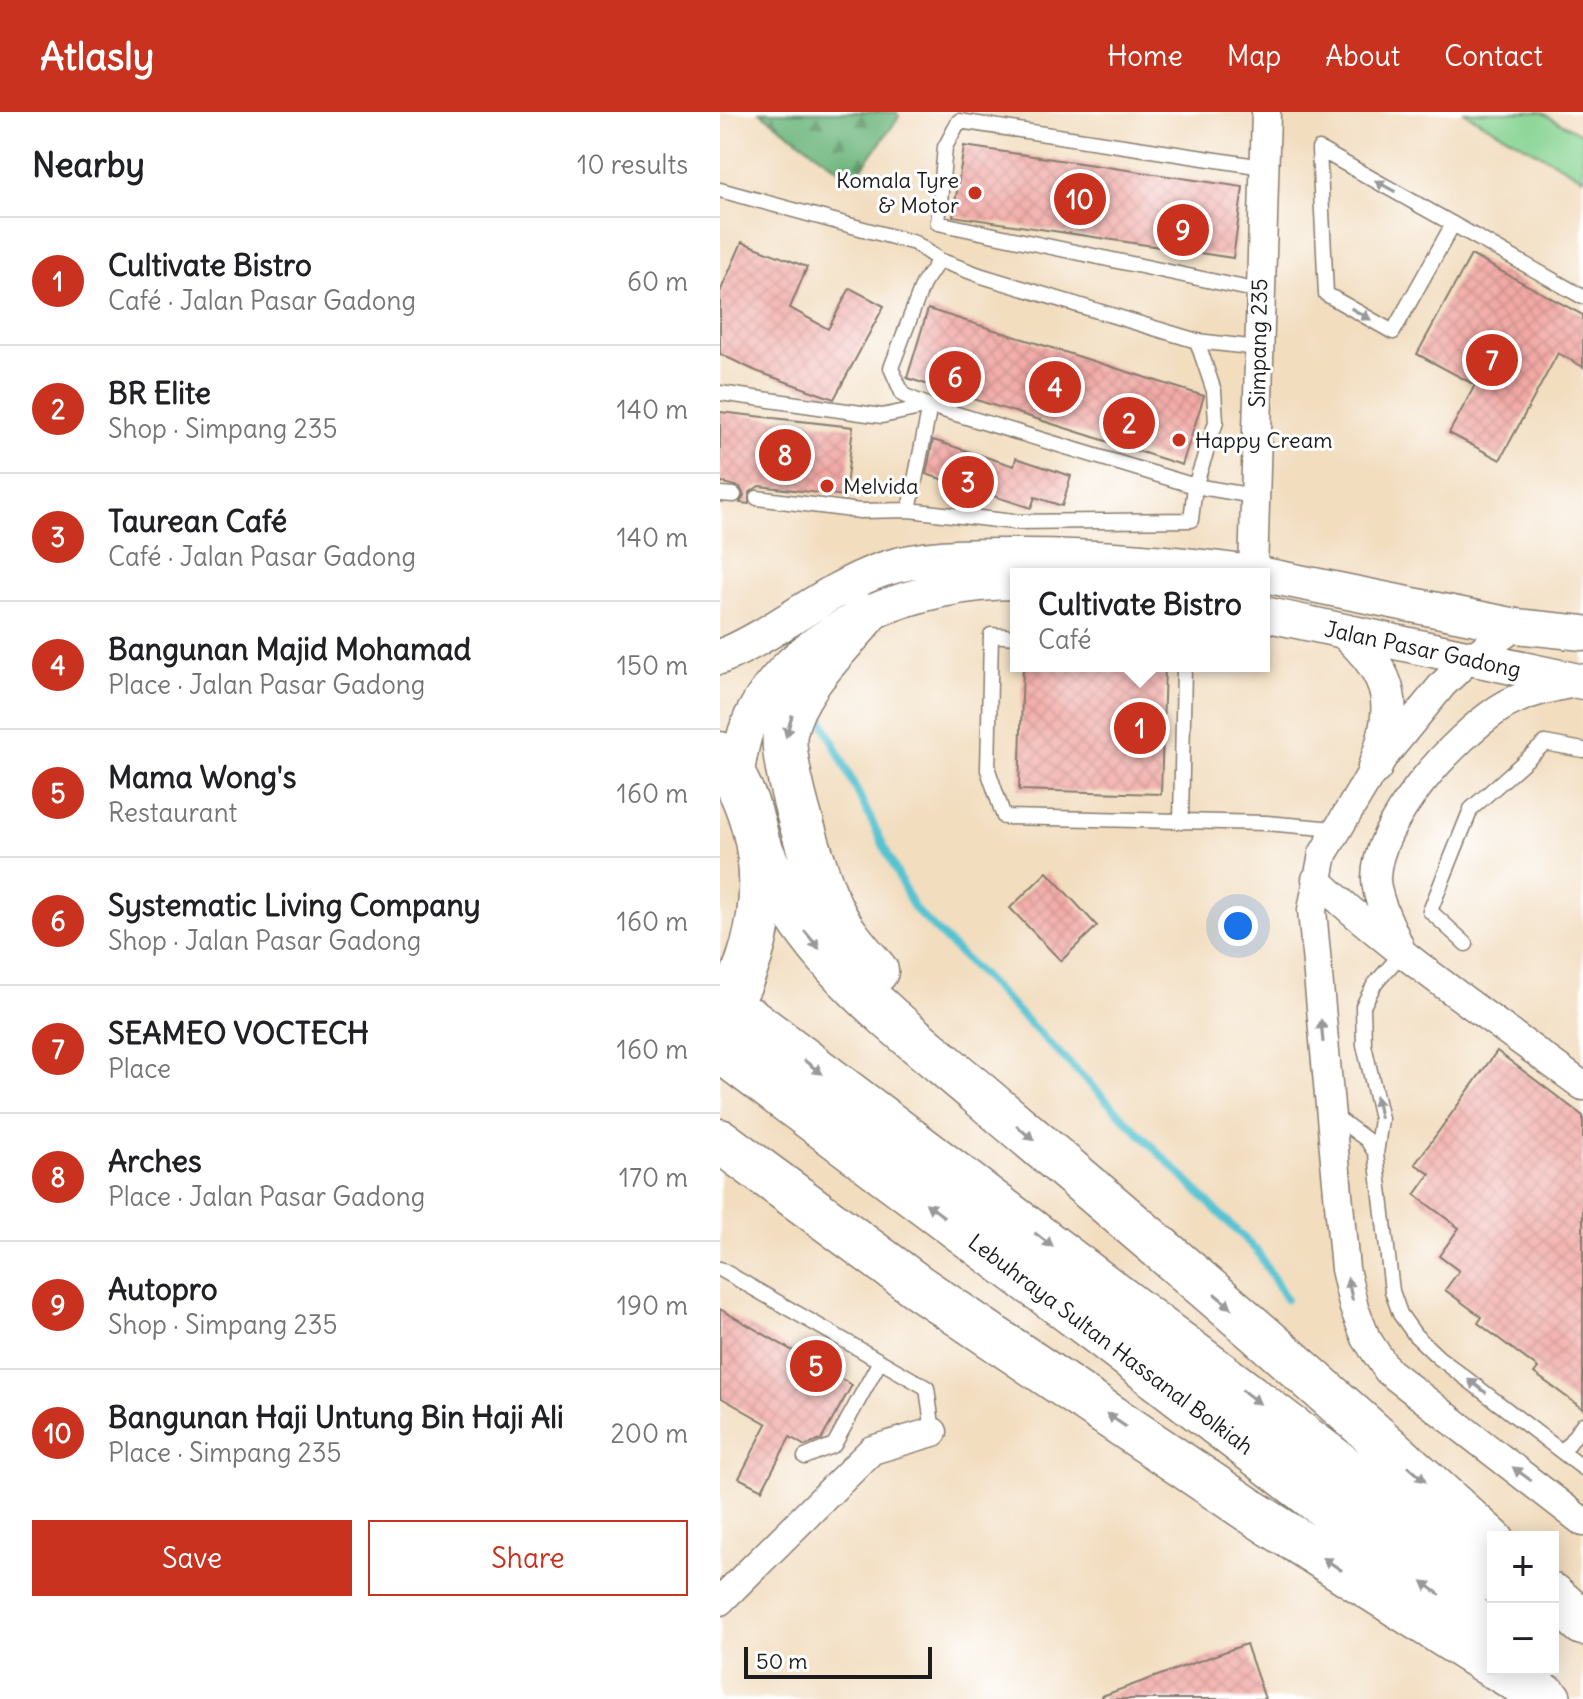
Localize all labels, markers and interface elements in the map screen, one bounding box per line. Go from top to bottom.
text: Atlasly [40,33,154,80]
text: Home [1107,38,1183,74]
text: Map [1227,38,1281,74]
text: About [1325,38,1400,74]
text: Contact [1444,38,1543,74]
text: Nearby [32,143,145,186]
text: 10 results [577,148,688,181]
place label: Komala Tyre & Motor [836,166,959,219]
pin: 10 [1054,169,1106,229]
one-way arrow [1373,179,1396,193]
marker: Komala Tyre & Motor [966,184,984,202]
pin: 9 [1157,200,1209,260]
text: Cultivate Bistro [108,246,312,284]
text: 1 [53,265,63,298]
text: 60 m [627,265,688,298]
street label: Simpang 235 [1243,278,1273,408]
text: Café · Jalan Pasar Gadong [108,284,416,317]
one-way arrow [1350,307,1372,321]
pin: 7 [1466,330,1518,390]
pin: 6 [929,347,981,407]
pin: 4 [1029,357,1081,417]
text: BR Elite [108,374,211,412]
text: 2 [51,393,65,426]
text: 140 m [617,393,688,426]
pin: 2 [1103,393,1155,453]
text: Shop · Simpang 235 [108,412,338,445]
pin: 8 [759,425,811,485]
place label: Happy Cream [1195,426,1333,454]
marker: Happy Cream [1170,431,1188,449]
pin: 3 [942,452,994,512]
place label: Melvida [843,472,919,500]
marker: Melvida [818,477,836,495]
text: Taurean Café [108,502,287,540]
text: 3 [51,521,65,554]
text: 140 m [617,521,688,554]
text: Café · Jalan Pasar Gadong [108,540,416,573]
popup [1010,568,1270,672]
text: Cultivate Bistro [1038,585,1242,623]
street label: Jalan Pasar Gadong [1322,615,1524,683]
text: Café [1038,623,1092,656]
text: Bangunan Majid Mohamad [108,630,471,668]
text: 4 [50,649,66,682]
text: 150 m [617,649,688,682]
text: Place · Jalan Pasar Gadong [108,668,425,701]
pin: 1 [1114,698,1166,758]
one-way arrow [782,714,795,738]
text: Mama Wong's [108,758,296,796]
text: 5 [51,777,65,810]
text: 160 m [617,777,688,810]
text: Restaurant [108,796,237,829]
text: Systematic Living Company [108,886,481,924]
text: 6 [50,905,66,938]
text: 160 m [617,905,688,938]
your location [1218,906,1258,946]
text: Shop · Jalan Pasar Gadong [108,924,421,957]
one-way arrow [803,929,820,949]
text: SEAMEO VOCTECH [108,1014,369,1052]
one-way arrow [1315,1018,1328,1043]
text: 7 [52,1033,64,1066]
text: 160 m [617,1033,688,1066]
text: Place [108,1052,171,1085]
one-way arrow [803,1059,824,1075]
one-way arrow [1371,1094,1384,1119]
one-way arrow [1014,1124,1034,1141]
text: Arches [108,1142,202,1180]
text: 8 [51,1161,65,1194]
text: 170 m [619,1161,688,1194]
text: Place · Jalan Pasar Gadong [108,1180,425,1213]
one-way arrow [924,1202,945,1218]
street label: Lebuhraya Sultan Hassanal Bolkiah [963,1228,1259,1460]
one-way arrow [1034,1231,1054,1247]
text: Autopro [108,1270,218,1308]
one-way arrow [1343,1277,1356,1302]
text: 9 [51,1289,65,1322]
text: 190 m [617,1289,688,1322]
one-way arrow [1213,1292,1233,1309]
text: Shop · Simpang 235 [108,1308,338,1341]
pin: 5 [790,1336,842,1396]
one-way arrow [1466,1379,1487,1394]
one-way arrow [1241,1388,1262,1404]
text: Bangunan Haji Untung Bin Haji Ali [108,1398,564,1436]
one-way arrow [1106,1413,1127,1428]
text: 10 [44,1417,72,1450]
text: 200 m [611,1417,688,1450]
text: Place · Simpang 235 [108,1436,342,1469]
one-way arrow [1408,1464,1427,1482]
one-way arrow [1511,1466,1532,1482]
button: Save [32,1520,352,1596]
button: Share [368,1520,688,1596]
map controls [1487,1531,1559,1675]
button: + [1487,1531,1559,1603]
one-way arrow [1322,1557,1343,1572]
one-way arrow [1421,1580,1441,1596]
button: − [1487,1603,1559,1675]
scale bar [744,1643,932,1679]
text: 50 m [756,1647,808,1675]

